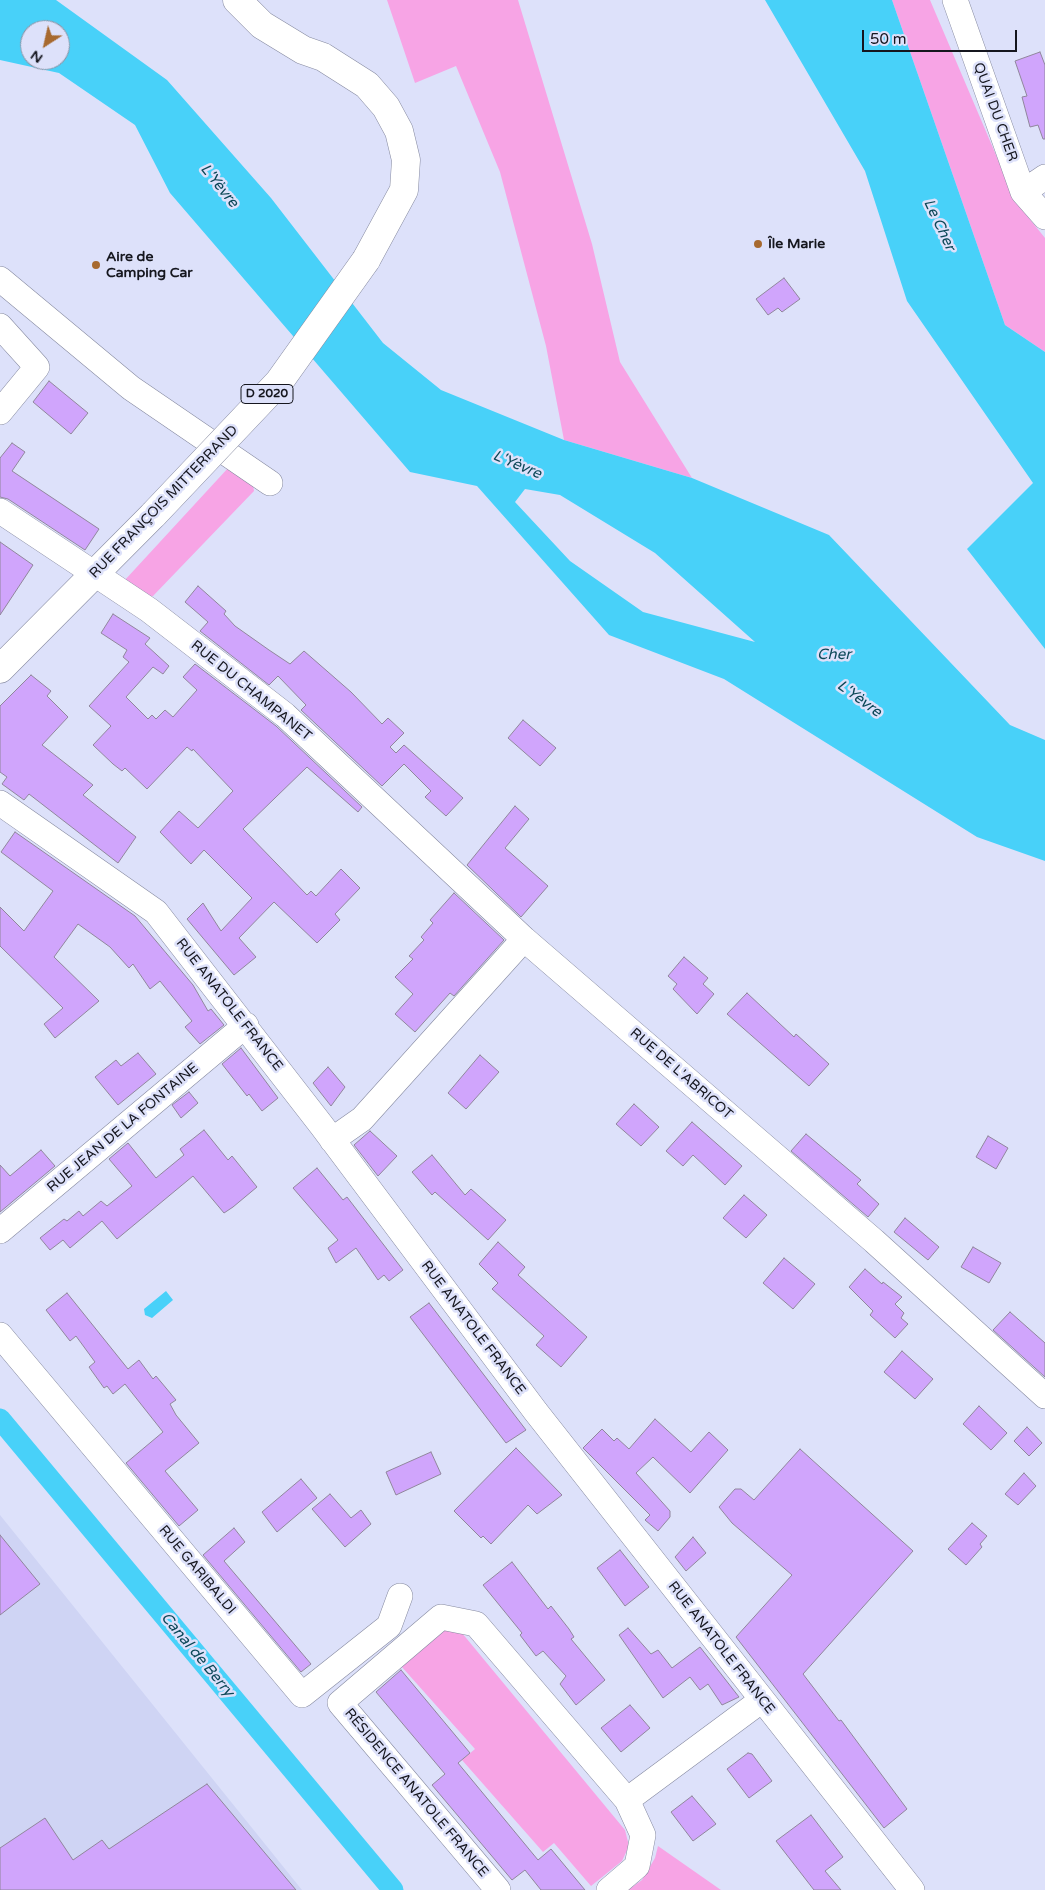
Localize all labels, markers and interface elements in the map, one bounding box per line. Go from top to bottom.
north arrow [20,20,70,70]
scale bar [865,20,1020,52]
text: 50 m [870,30,907,48]
text: N [27,47,46,67]
street label: QUAI DU CHER [969,60,1021,164]
water label: L'Yèvre [196,161,242,211]
water label: Le Cher [919,196,959,254]
place label: Île Marie [768,236,825,252]
marker: Île Marie [752,238,764,250]
place label: Aire de Camping Car [106,249,193,282]
marker: Aire de Camping Car [90,259,102,271]
road number: D 2020 [241,384,293,404]
street label: RUE FRANÇOIS MITTERRAND [86,422,242,582]
water label: L'Yèvre [490,447,544,483]
street label: RUE DU CHAMPANET [187,637,315,745]
water label: Cher [817,646,851,664]
water label: L'Yèvre [833,677,885,721]
street label: RUE ANATOLE FRANCE [172,935,286,1075]
street label: RUE DE L'ABRICOT [626,1025,736,1123]
street label: RUE JEAN DE LA FONTAINE [44,1060,202,1196]
street label: RUE ANATOLE FRANCE [417,1258,529,1398]
street label: RUE GARIBALDI [155,1522,239,1618]
street label: RUE ANATOLE FRANCE [664,1578,778,1718]
water label: Canal de Berry [157,1609,237,1701]
street label: RÉSIDENCE ANATOLE FRANCE [341,1705,491,1881]

